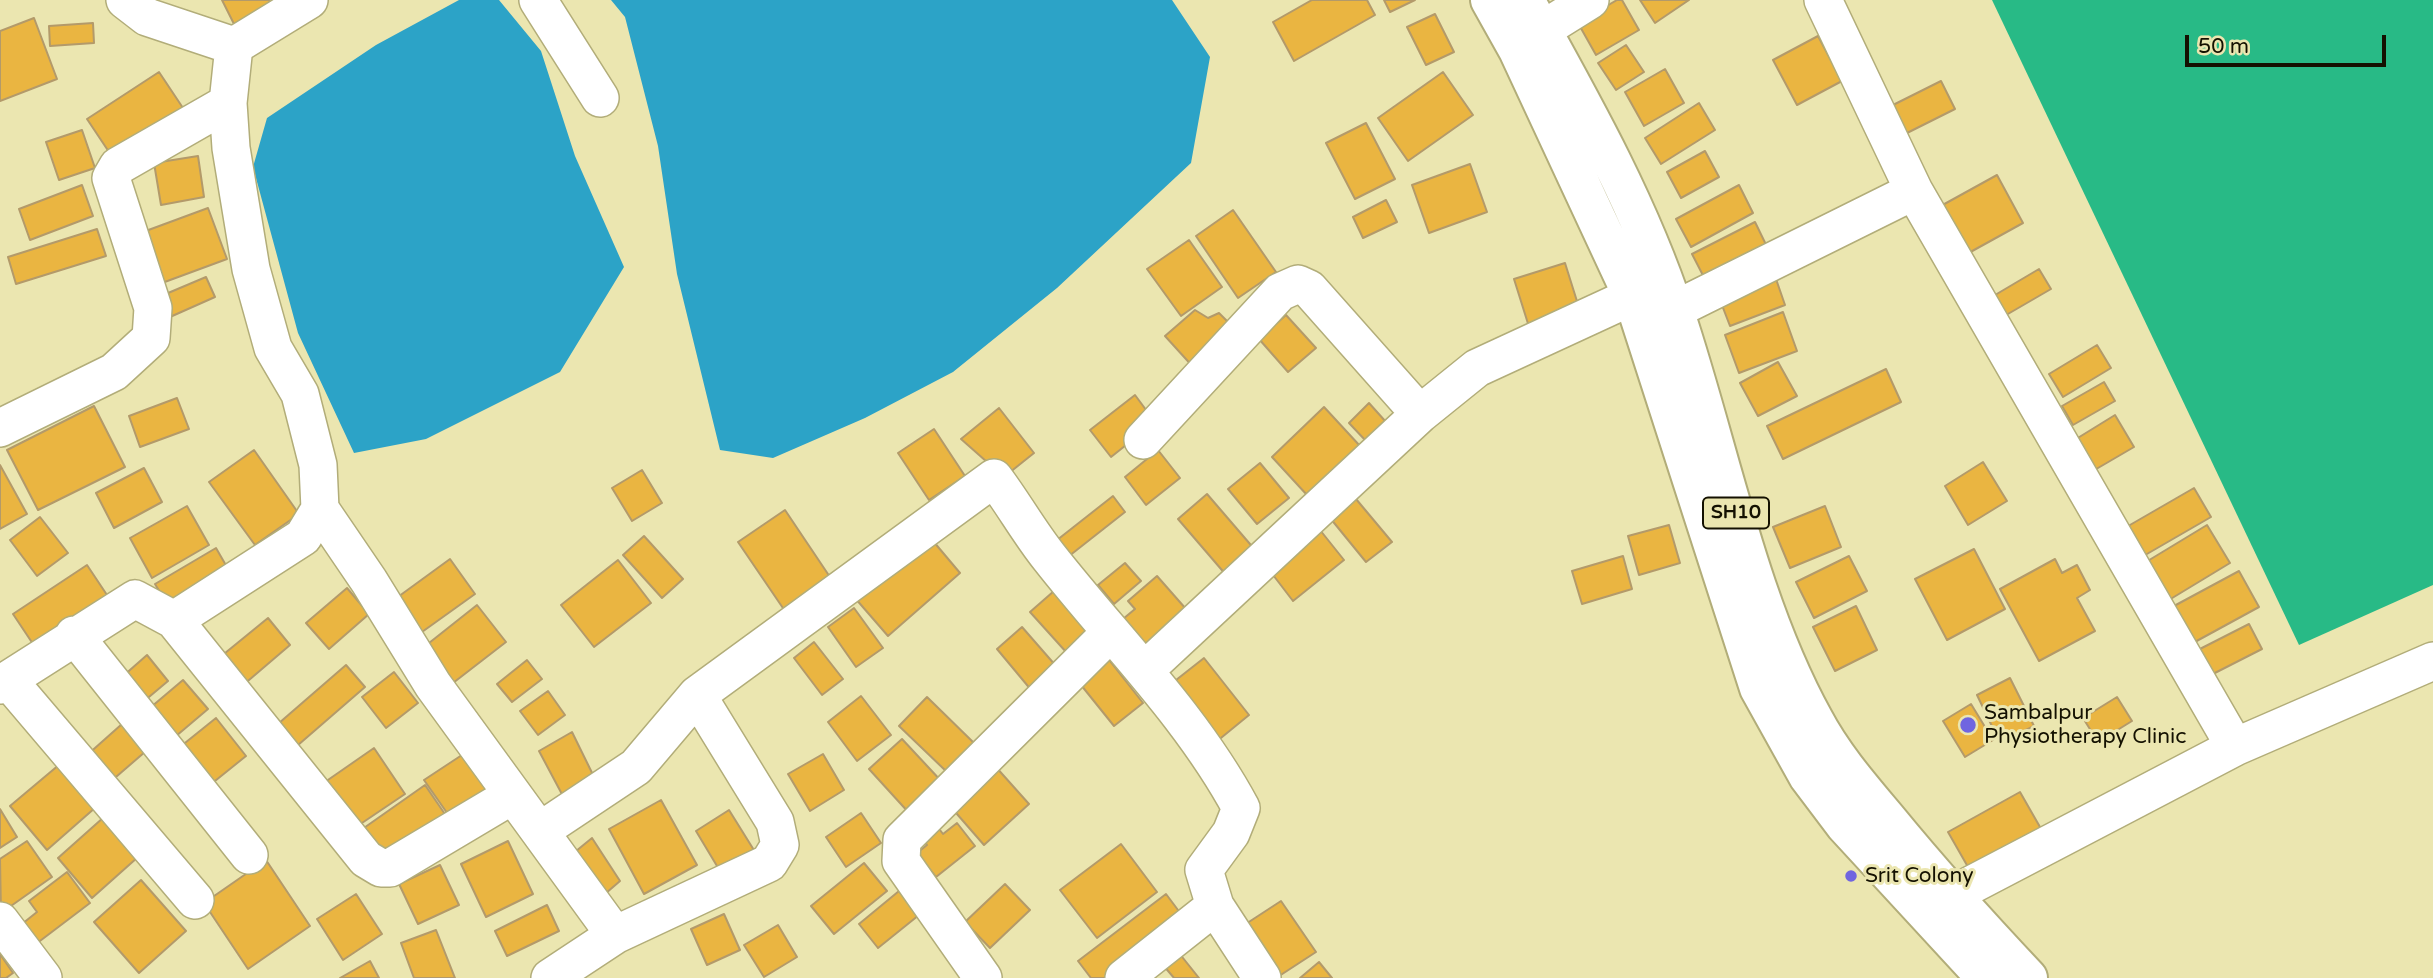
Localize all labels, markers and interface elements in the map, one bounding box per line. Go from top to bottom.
scale bar [2188,21,2389,65]
text: 50 m [2198,34,2249,59]
road number: SH10 [1703,498,1769,528]
place label: Sambalpur Physiotherapy Clinic [1984,700,2187,750]
marker: Sambalpur Physiotherapy Clinic [1958,715,1978,735]
place label: Srit Colony [1865,863,1973,889]
marker: Srit Colony [1843,868,1859,884]

